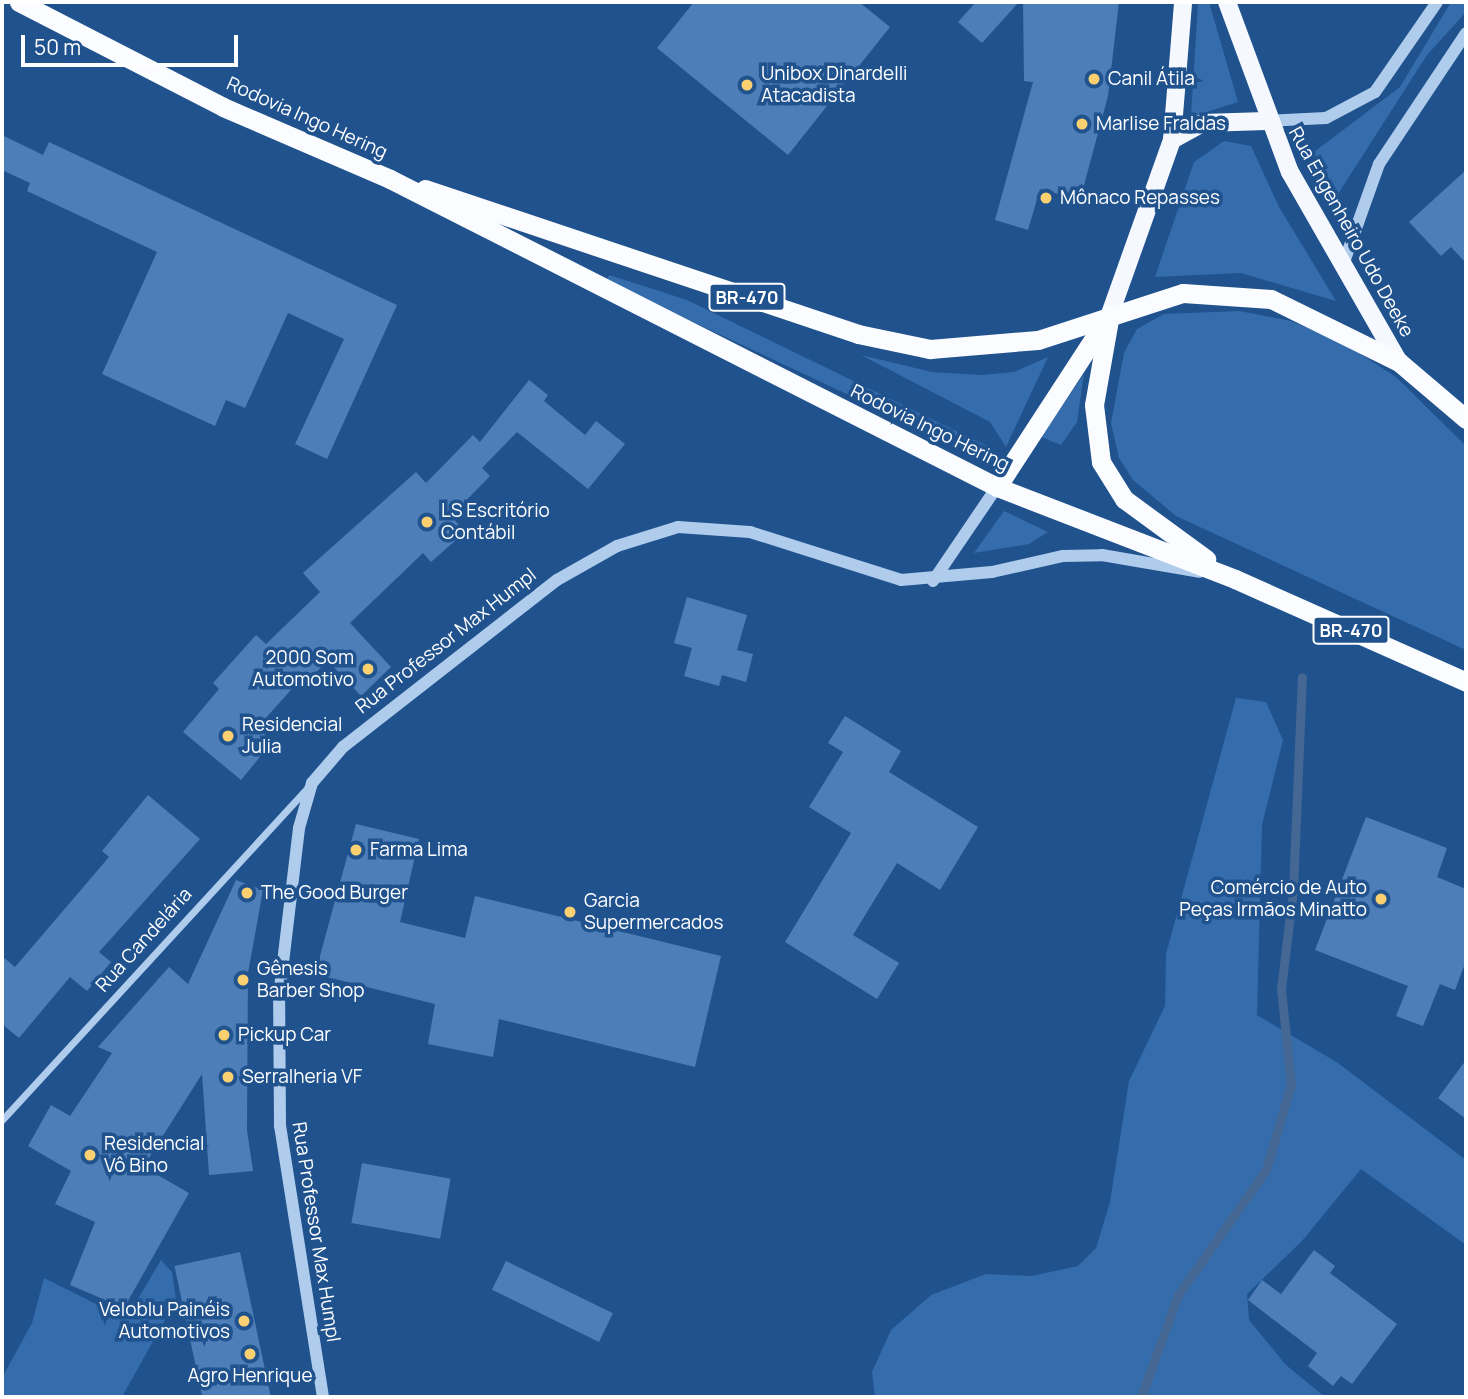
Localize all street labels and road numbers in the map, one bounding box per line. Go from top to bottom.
street label: Rodovia Ingo Hering [223,72,391,164]
street label: Rua Engenheiro Udo Deeke [1284,123,1418,341]
road number: BR-470 [708,282,786,312]
street label: Rodovia Ingo Hering [847,380,1013,476]
street label: Rua Professor Max Humpl [351,563,541,719]
road number: BR-470 [1312,616,1390,644]
street label: Rua Candelária [91,883,197,997]
street label: Rua Professor Max Humpl [287,1120,345,1344]

